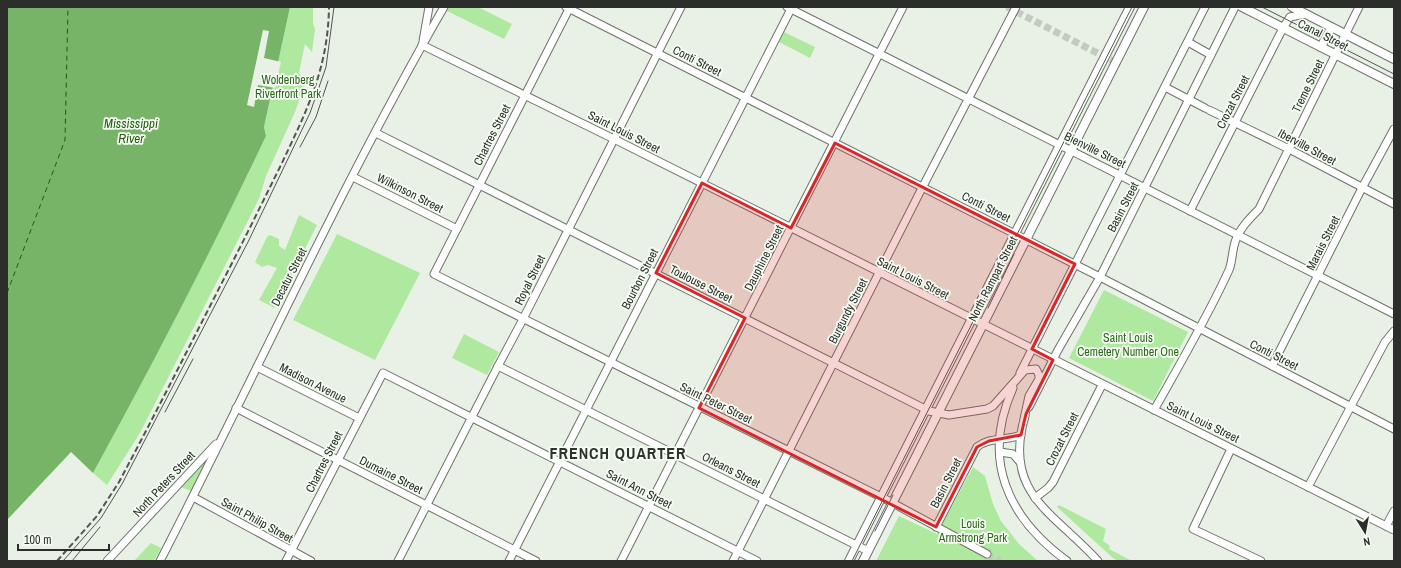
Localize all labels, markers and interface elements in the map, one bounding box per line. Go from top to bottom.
street label: Canal Street [1295,15,1351,55]
street label: Conti Street [670,42,724,80]
street label: Treme Street [1288,57,1328,115]
park label: Woldenberg Riverfront Park [255,72,321,102]
street label: Crozat Street [1213,72,1253,131]
street label: Chartres Street [470,101,514,168]
street label: Saint Louis Street [585,107,663,157]
water label: Mississippi River [104,115,158,147]
street label: Iberville Street [1275,125,1339,169]
street label: Bienville Street [1062,128,1129,172]
street label: Wilkinson Street [374,169,446,217]
street label: Basin Street [1104,179,1143,235]
street label: Conti Street [959,188,1013,226]
street label: Marais Street [1302,213,1344,273]
street label: Dauphine Street [741,222,788,294]
street label: North Rampart Street [965,233,1021,324]
street label: Decatur Street [267,245,311,309]
street label: Bourbon Street [618,246,662,312]
street label: Royal Street [511,252,549,308]
street label: Saint Louis Street [874,253,952,303]
street label: Toulouse Street [667,261,735,307]
street label: Burgundy Street [825,275,871,346]
park label: Saint Louis Cemetery Number One [1077,330,1179,360]
street label: Conti Street [1247,336,1301,374]
street label: Madison Avenue [277,359,349,407]
street label: Saint Peter Street [677,379,755,427]
street label: Saint Louis Street [1164,398,1242,447]
street label: Crozat Street [1042,409,1082,468]
street label: Chartres Street [302,428,346,495]
district label: FRENCH QUARTER [549,442,687,464]
street label: North Peters Street [129,448,199,520]
street label: Orleans Street [699,448,763,492]
street label: Dumaine Street [357,452,426,498]
street label: Basin Street [927,455,966,511]
street label: Saint Ann Street [603,466,675,513]
street label: Saint Philip Street [218,494,296,546]
north arrow [1345,512,1385,552]
park label: Louis Armstrong Park [938,516,1007,546]
scale bar [18,526,109,552]
text: 100 m [24,532,51,548]
text: N [1362,534,1371,549]

